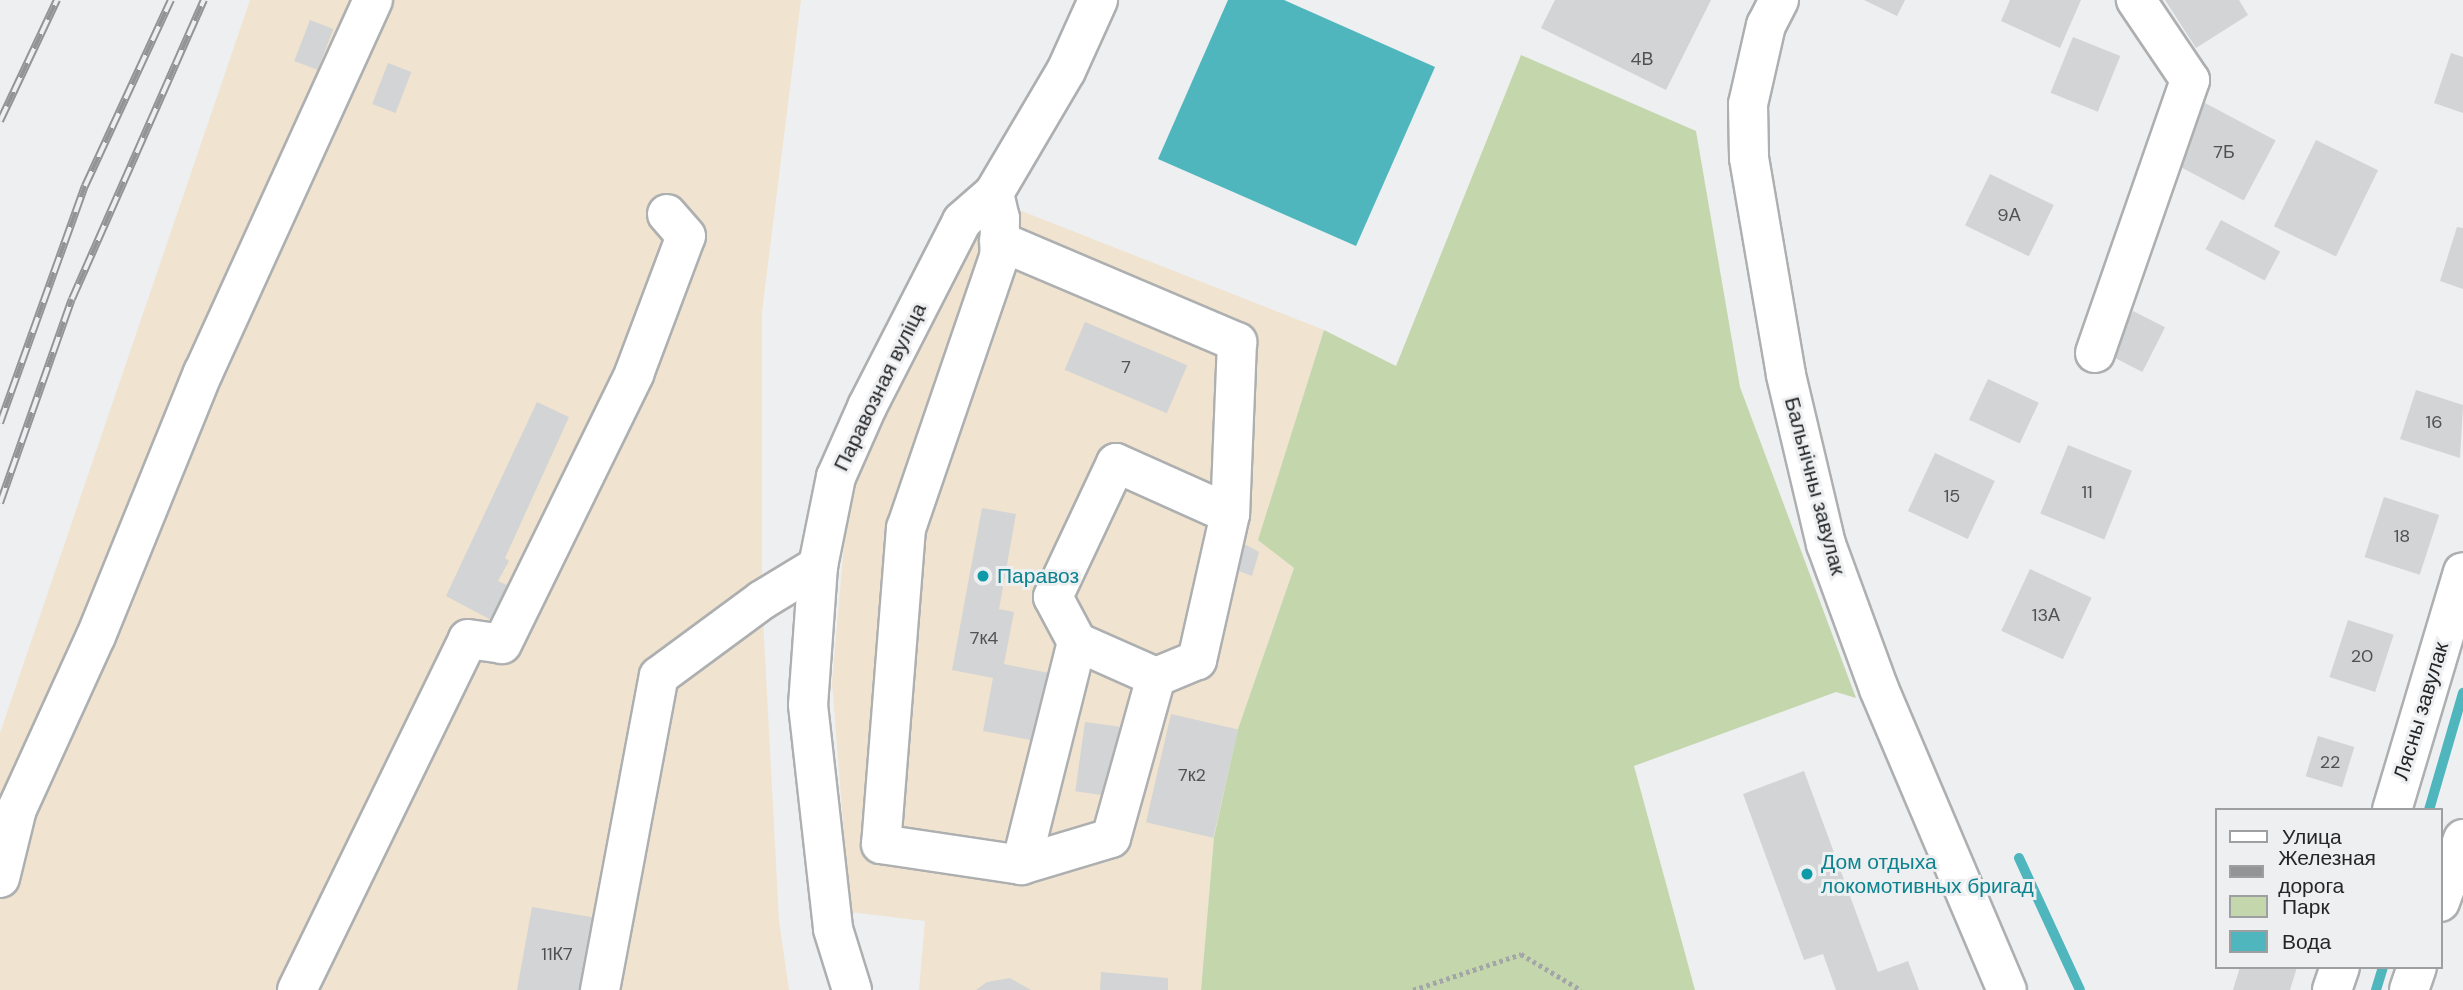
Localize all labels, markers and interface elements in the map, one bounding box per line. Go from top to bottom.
house number: 4В [1631,48,1653,70]
house number: 7Б [2213,141,2235,163]
house number: 9А [1997,204,2021,226]
street label: Паравозная вуліца [828,299,932,475]
house number: 7 [1121,356,1131,378]
street label: Бальнічны завулак [1779,394,1851,578]
house number: 16 [2426,411,2442,433]
house number: 11 [2081,481,2093,503]
house number: 15 [1944,485,1960,507]
house number: 18 [2394,525,2410,547]
place label: Паравоз [997,563,1079,589]
marker: Паравоз [975,568,991,584]
house number: 13А [2032,604,2060,626]
house number: 7к4 [970,627,998,649]
street label: Лясны завулак [2388,639,2454,783]
house number: 20 [2351,645,2373,667]
house number: 22 [2320,751,2340,773]
house number: 7к2 [1178,764,1206,786]
legend [2214,808,2442,969]
text: Улица [2282,823,2342,851]
text: Железная дорога [2278,844,2376,900]
place label: Дом отдыха локомотивных бригад [1821,849,2034,899]
marker: Дом отдыха локомотивных бригад [1799,866,1815,882]
text: Парк [2282,893,2330,921]
text: Вода [2282,928,2331,956]
house number: 11К7 [541,943,573,965]

